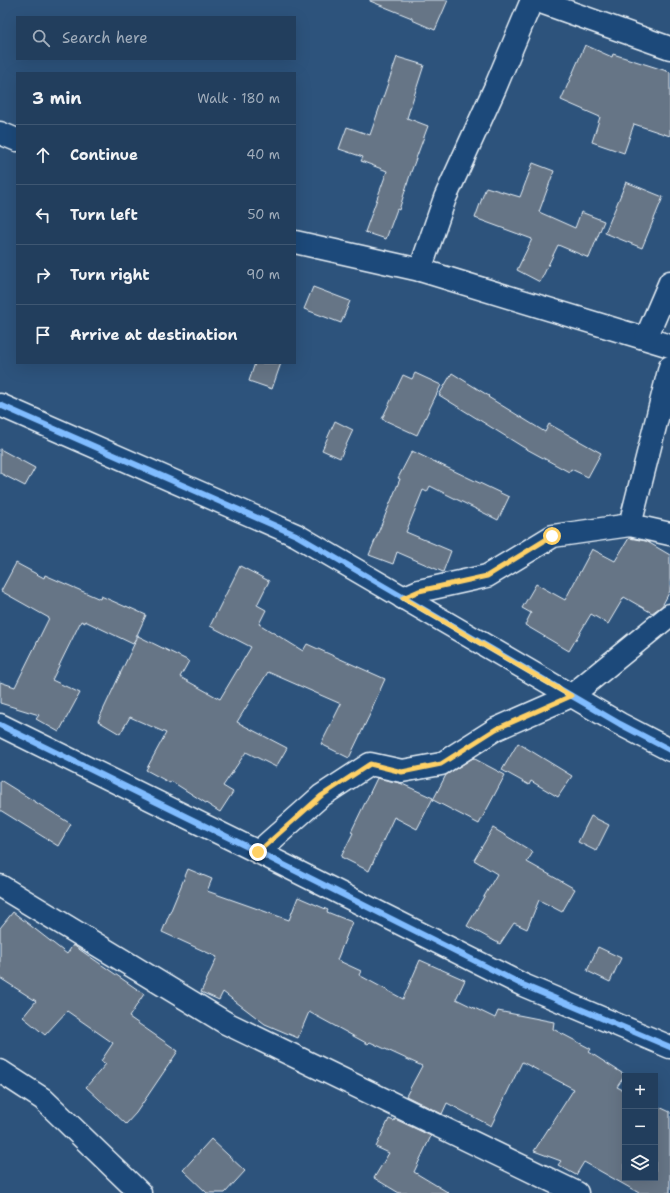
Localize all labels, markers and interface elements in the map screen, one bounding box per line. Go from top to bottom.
search box [16,16,296,60]
icon: search [30,27,52,49]
text: Search here [62,28,148,48]
text: 3 min [32,87,82,109]
text: Walk · 180 m [197,90,280,107]
icon: ahead [32,144,54,166]
text: Continue [70,145,138,165]
text: 40 m [246,146,280,163]
icon: left [32,204,54,226]
text: Turn left [70,205,138,225]
text: 50 m [247,206,280,223]
icon: right [32,264,54,286]
text: Turn right [70,265,150,285]
text: 90 m [246,266,280,283]
icon: arrive [32,324,54,346]
text: Arrive at destination [70,325,238,345]
route start [543,527,561,545]
route end [249,843,267,861]
map controls [622,1073,658,1181]
button: + [622,1073,658,1109]
button: − [622,1109,658,1145]
button: layers [622,1145,658,1181]

